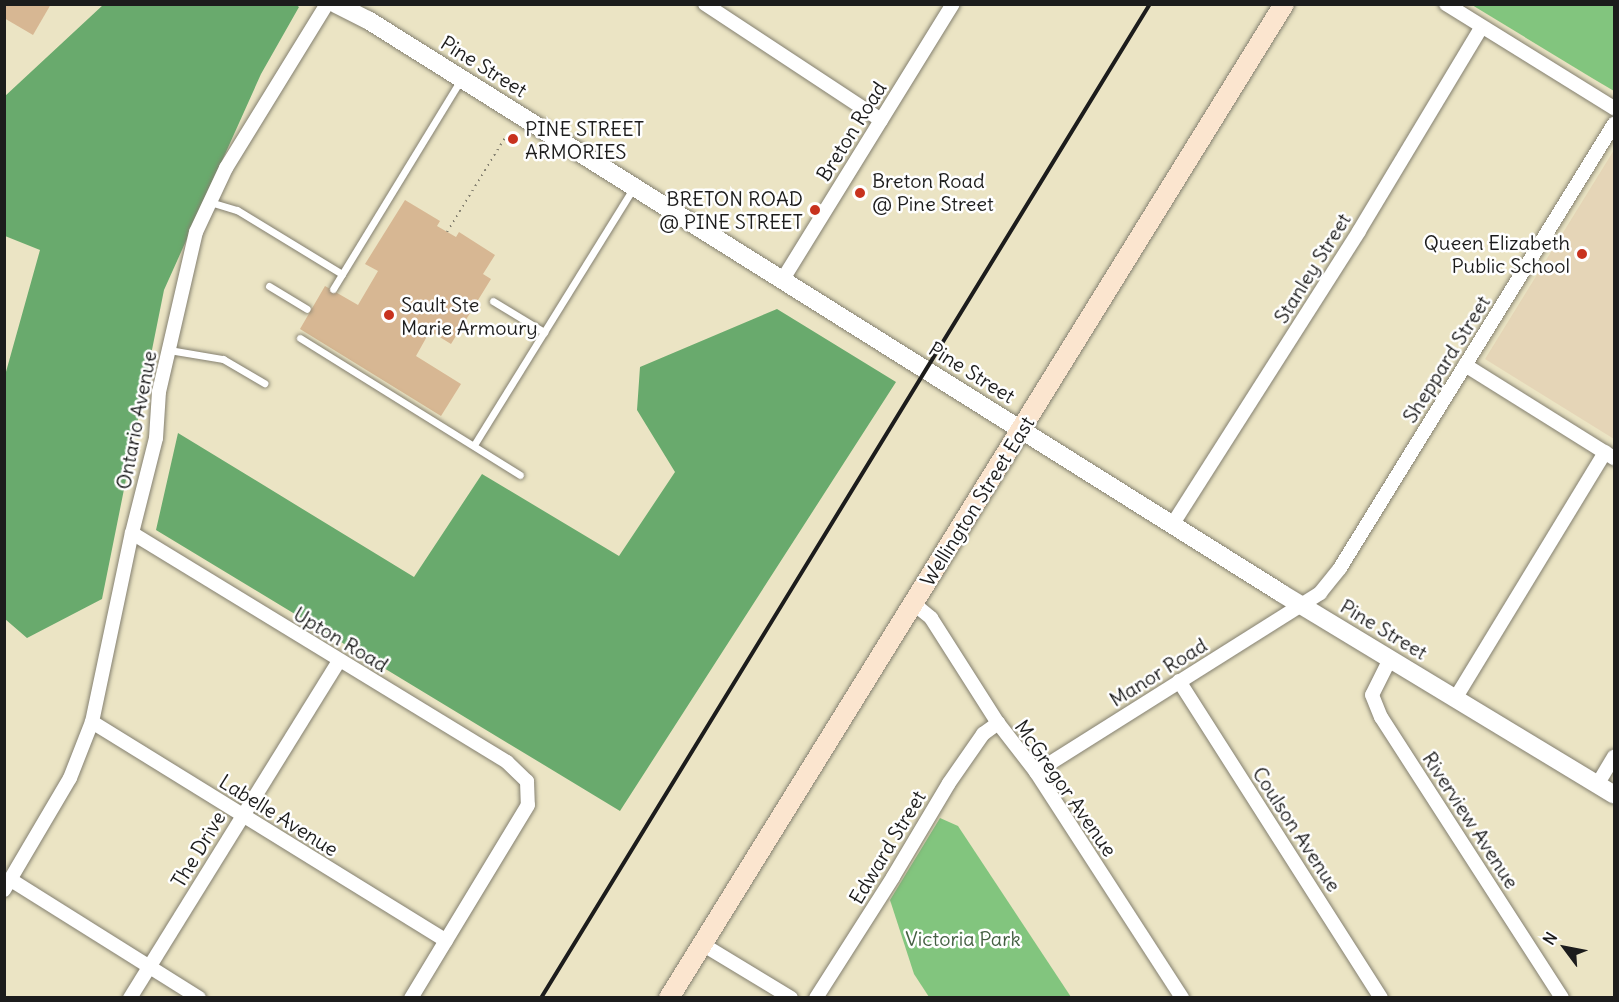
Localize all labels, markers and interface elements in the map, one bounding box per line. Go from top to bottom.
street label: Pine Street [437,30,531,102]
street label: Breton Road [811,77,891,185]
place label: PINE STREET ARMORIES [525,116,644,163]
marker: PINE STREET ARMORIES [506,132,520,146]
place label: Breton Road @ Pine Street [872,169,994,216]
place label: BRETON ROAD @ PINE STREET [659,186,803,233]
marker: Breton Road @ Pine Street [853,186,867,200]
marker: BRETON ROAD @ PINE STREET [808,203,822,217]
street label: Stanley Street [1269,209,1355,327]
place label: Queen Elizabeth Public School [1424,231,1570,278]
marker: Queen Elizabeth Public School [1575,247,1589,261]
street label: Sheppard Street [1397,291,1495,427]
place label: Sault Ste Marie Armoury [401,292,538,339]
marker: Sault Ste Marie Armoury [382,308,396,322]
street label: Pine Street [925,336,1019,408]
street label: Ontario Avenue [111,349,161,491]
street label: Wellington Street East [915,412,1039,590]
street label: Pine Street [1336,594,1432,664]
street label: Upton Road [289,601,393,677]
street label: Manor Road [1105,633,1211,711]
street label: McGregor Avenue [1010,715,1122,861]
street label: Riverview Avenue [1418,747,1524,893]
street label: Coulson Avenue [1248,762,1346,896]
street label: Labelle Avenue [215,769,343,861]
street label: Edward Street [844,786,930,908]
street label: The Drive [166,806,230,892]
north arrow [1535,918,1595,978]
park label: Victoria Park [905,926,1021,950]
text: N [1538,928,1561,948]

